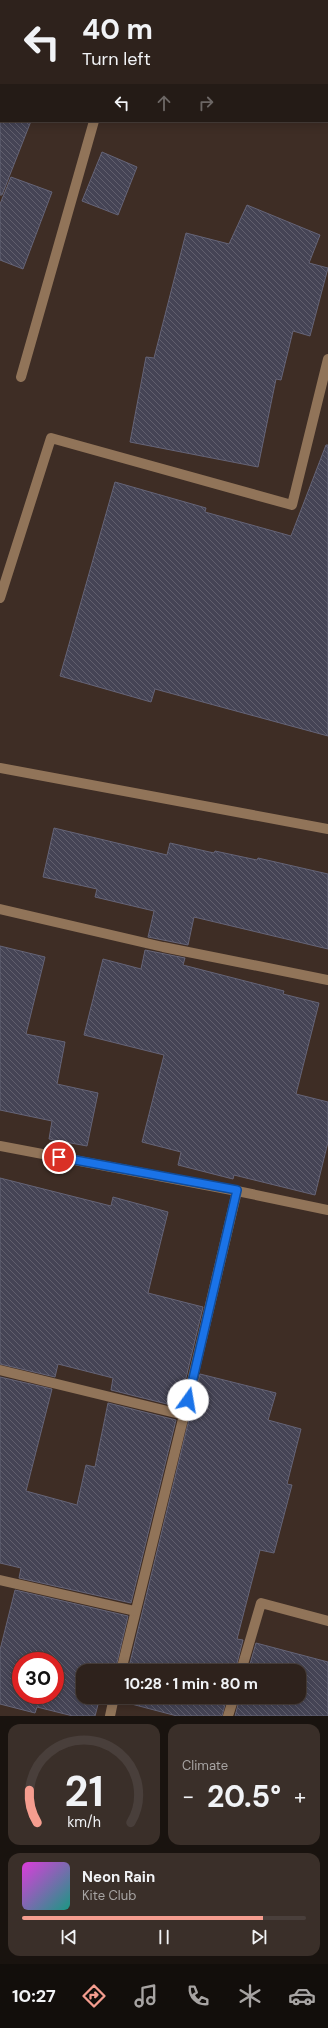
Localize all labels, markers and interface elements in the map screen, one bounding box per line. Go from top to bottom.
text: 40 m [82,11,153,48]
icon: left [16,16,68,68]
text: Turn left [82,47,151,71]
icon: left [111,92,133,114]
icon: ahead [153,92,175,114]
icon: right [195,92,217,114]
pin [42,1140,76,1174]
icon: arrive [48,1146,70,1168]
position arrow [167,1379,209,1421]
speed limit sign: 30 [12,1652,64,1704]
text: 10:28 · 1 min · 80 m [124,1674,258,1694]
text: Climate [182,1757,228,1774]
text: 21 [64,1764,104,1818]
text: 20.5° [207,1777,281,1816]
text: − [182,1782,194,1811]
text: + [294,1782,306,1811]
text: km/h [67,1812,101,1830]
text: Neon Rain [82,1867,155,1887]
text: Kite Club [82,1887,136,1904]
icon: previous [58,1926,80,1948]
icon: pause [153,1926,175,1948]
icon: next [248,1926,270,1948]
icon: directions [80,1982,108,2010]
icon: music [132,1982,160,2010]
icon: phone [184,1982,212,2010]
icon: climate [236,1982,264,2010]
icon: car [288,1982,316,2010]
text: 10:27 [12,1984,56,2008]

